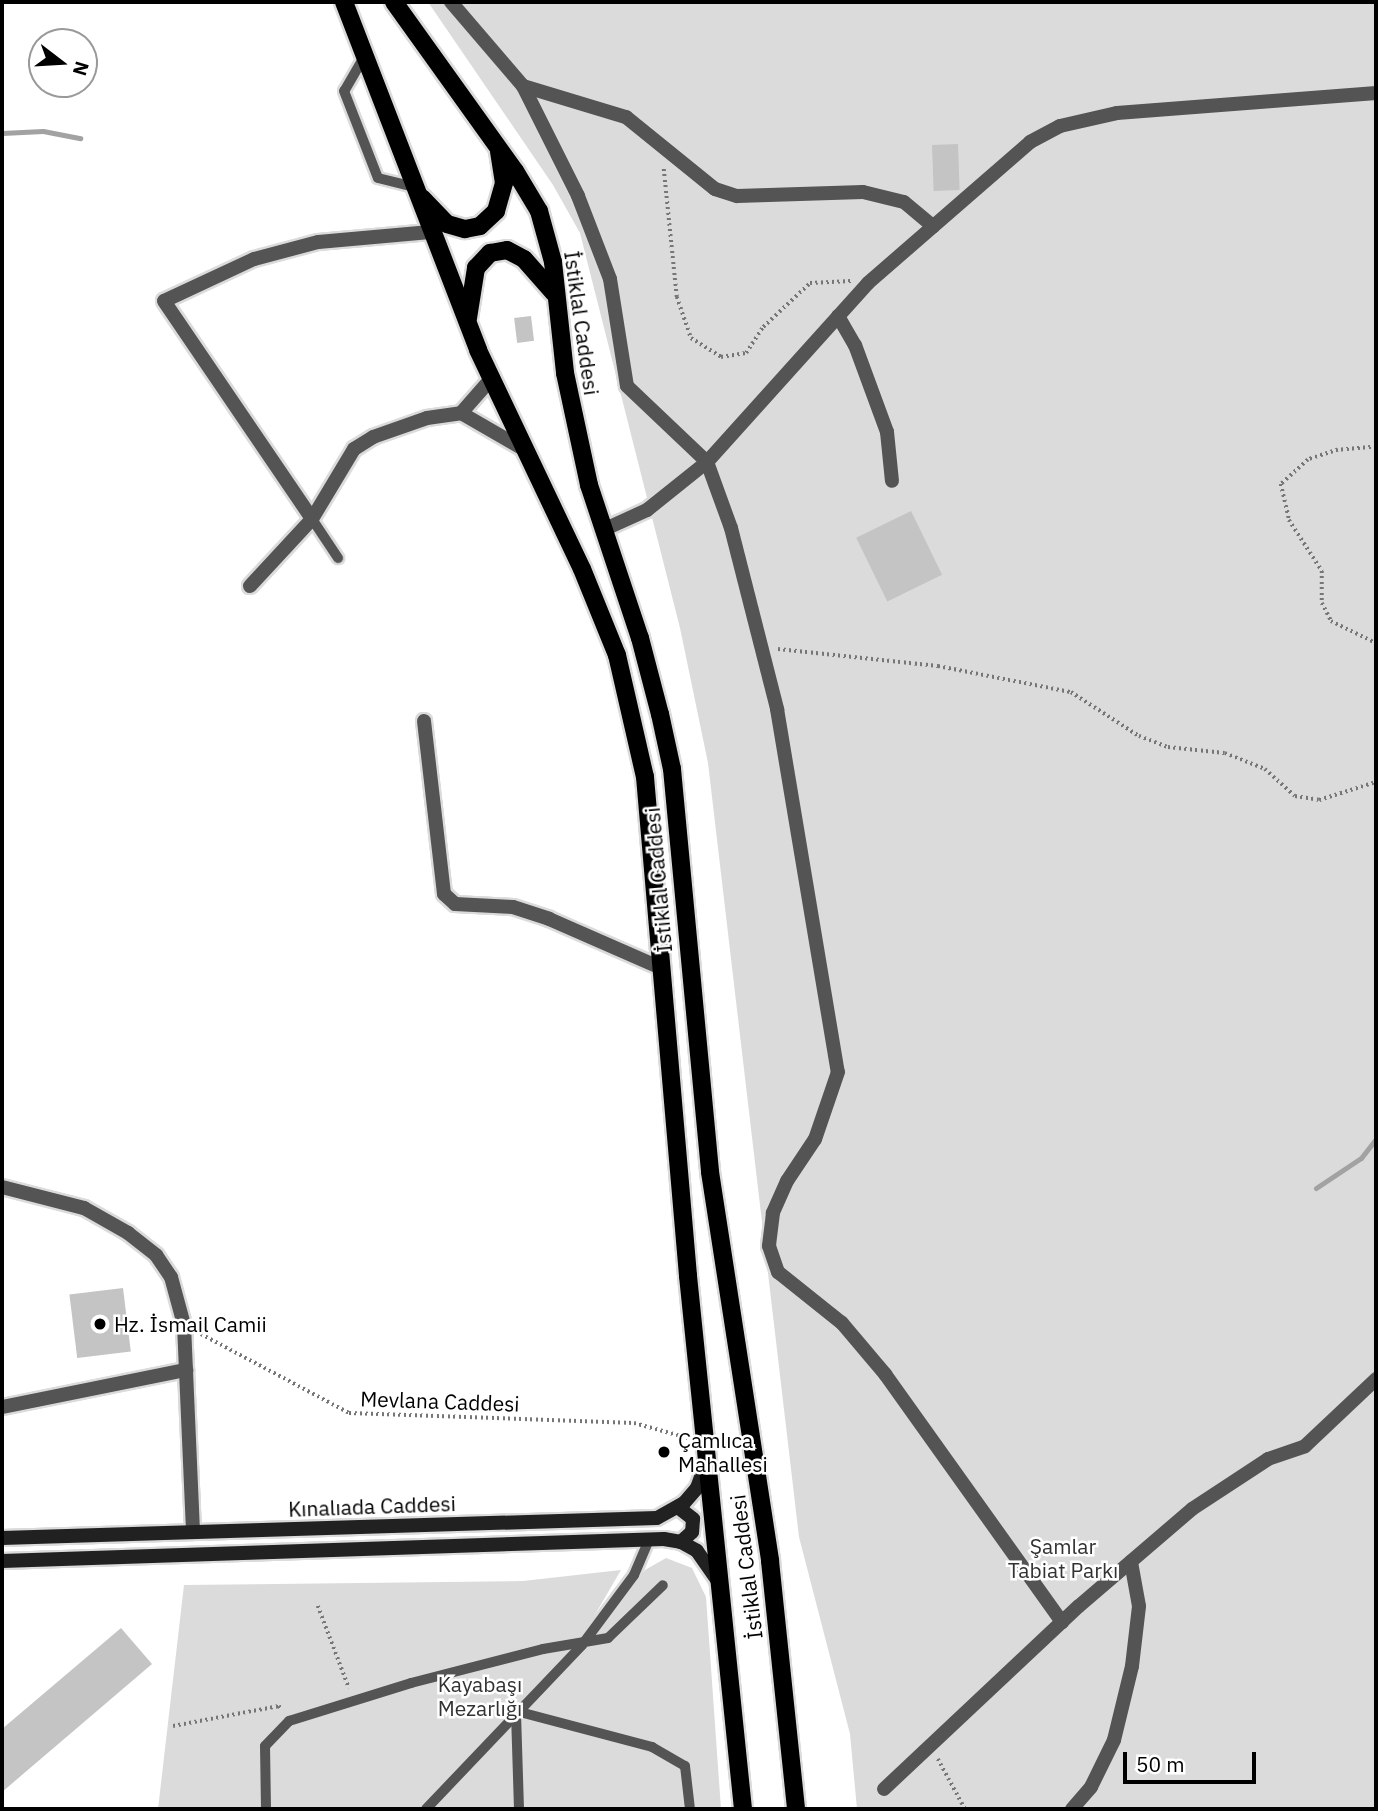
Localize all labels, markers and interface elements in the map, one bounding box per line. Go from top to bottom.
north arrow [28,28,98,98]
text: N [68,58,95,79]
street label: İstiklal Caddesi [559,249,605,397]
street label: İstiklal Caddesi [639,806,677,954]
place label: Hz. İsmail Camii [114,1311,267,1337]
marker: Hz. İsmail Camii [92,1316,108,1332]
street label: Mevlana Caddesi [360,1386,520,1416]
place label: Çamlıca Mahallesi [678,1427,768,1477]
marker: Çamlıca Mahallesi [656,1444,672,1460]
street label: Kınalıada Caddesi [288,1490,456,1522]
street label: İstiklal Caddesi [725,1493,767,1641]
park label: Şamlar Tabiat Parkı [1008,1533,1118,1583]
park label: Kayabaşı Mezarlığı [438,1671,522,1721]
scale bar [1126,1738,1259,1782]
text: 50 m [1136,1750,1185,1778]

